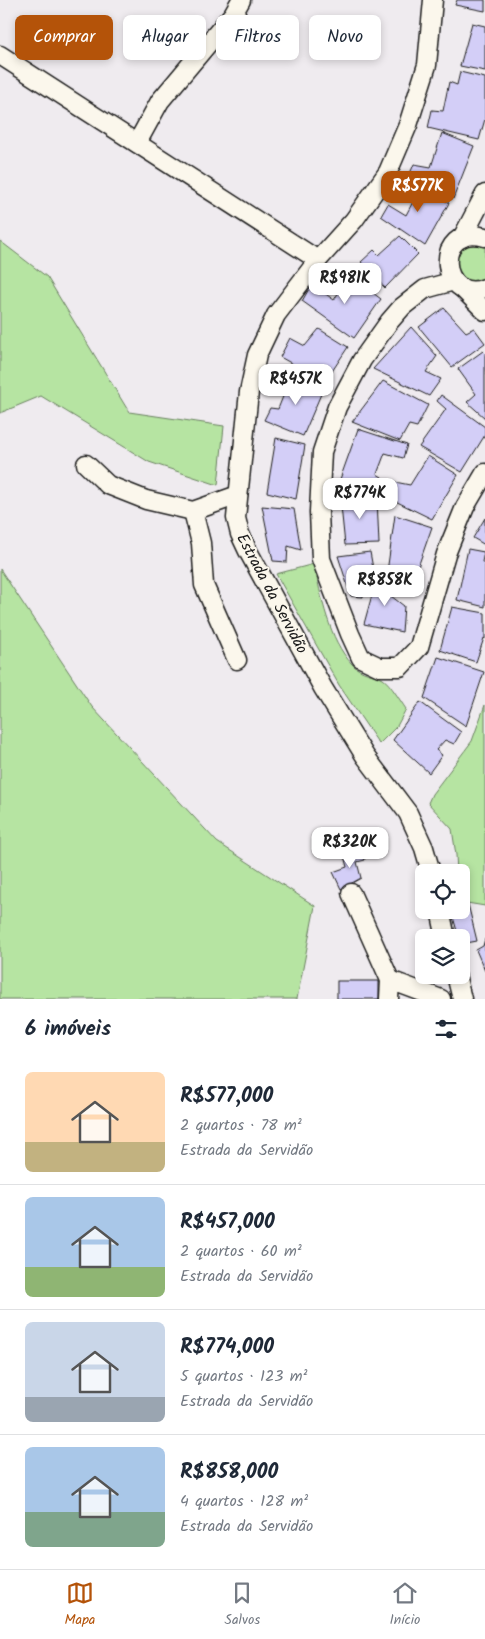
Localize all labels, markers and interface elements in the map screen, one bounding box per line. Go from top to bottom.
chip: Comprar [15,15,113,60]
chip: Alugar [123,15,206,60]
chip: Filtros [216,15,299,60]
chip: Novo [309,15,381,60]
pin: R$577K [377,170,459,213]
text: R$577K [392,174,444,199]
pin: R$981K [304,262,386,305]
text: R$981K [319,266,371,291]
pin: R$457K [255,364,337,406]
text: R$457K [269,367,323,392]
pin: R$774K [319,478,401,520]
text: R$774K [334,481,386,506]
street label: Estrada da Servidão [229,529,314,658]
pin: R$858K [344,564,426,607]
text: R$858K [357,568,413,593]
pin: R$320K [309,826,391,869]
text: R$320K [322,830,378,855]
map controls [415,864,470,984]
button: locate [415,864,470,919]
button: layers [415,929,470,984]
text: 6 imóveis [25,1013,111,1046]
icon: filters [432,1015,460,1043]
text: R$577,000 [180,1080,273,1113]
icon: home [65,1092,125,1152]
text: 2 quartos · 78 m² [180,1113,302,1138]
text: Estrada da Servidão [180,1138,313,1163]
text: R$457,000 [180,1206,275,1239]
icon: home [65,1217,125,1277]
text: 2 quartos · 60 m² [180,1239,302,1264]
text: Estrada da Servidão [180,1264,313,1289]
text: R$774,000 [180,1331,274,1364]
icon: home [65,1342,125,1402]
text: 5 quartos · 123 m² [180,1364,308,1389]
text: Estrada da Servidão [180,1389,313,1414]
text: R$858,000 [180,1456,278,1489]
icon: home [65,1467,125,1527]
text: 4 quartos · 128 m² [180,1489,308,1514]
text: Estrada da Servidão [180,1514,313,1539]
tab: Mapa [65,1579,95,1631]
tab: Salvos [225,1579,260,1631]
tab: Início [389,1579,420,1631]

